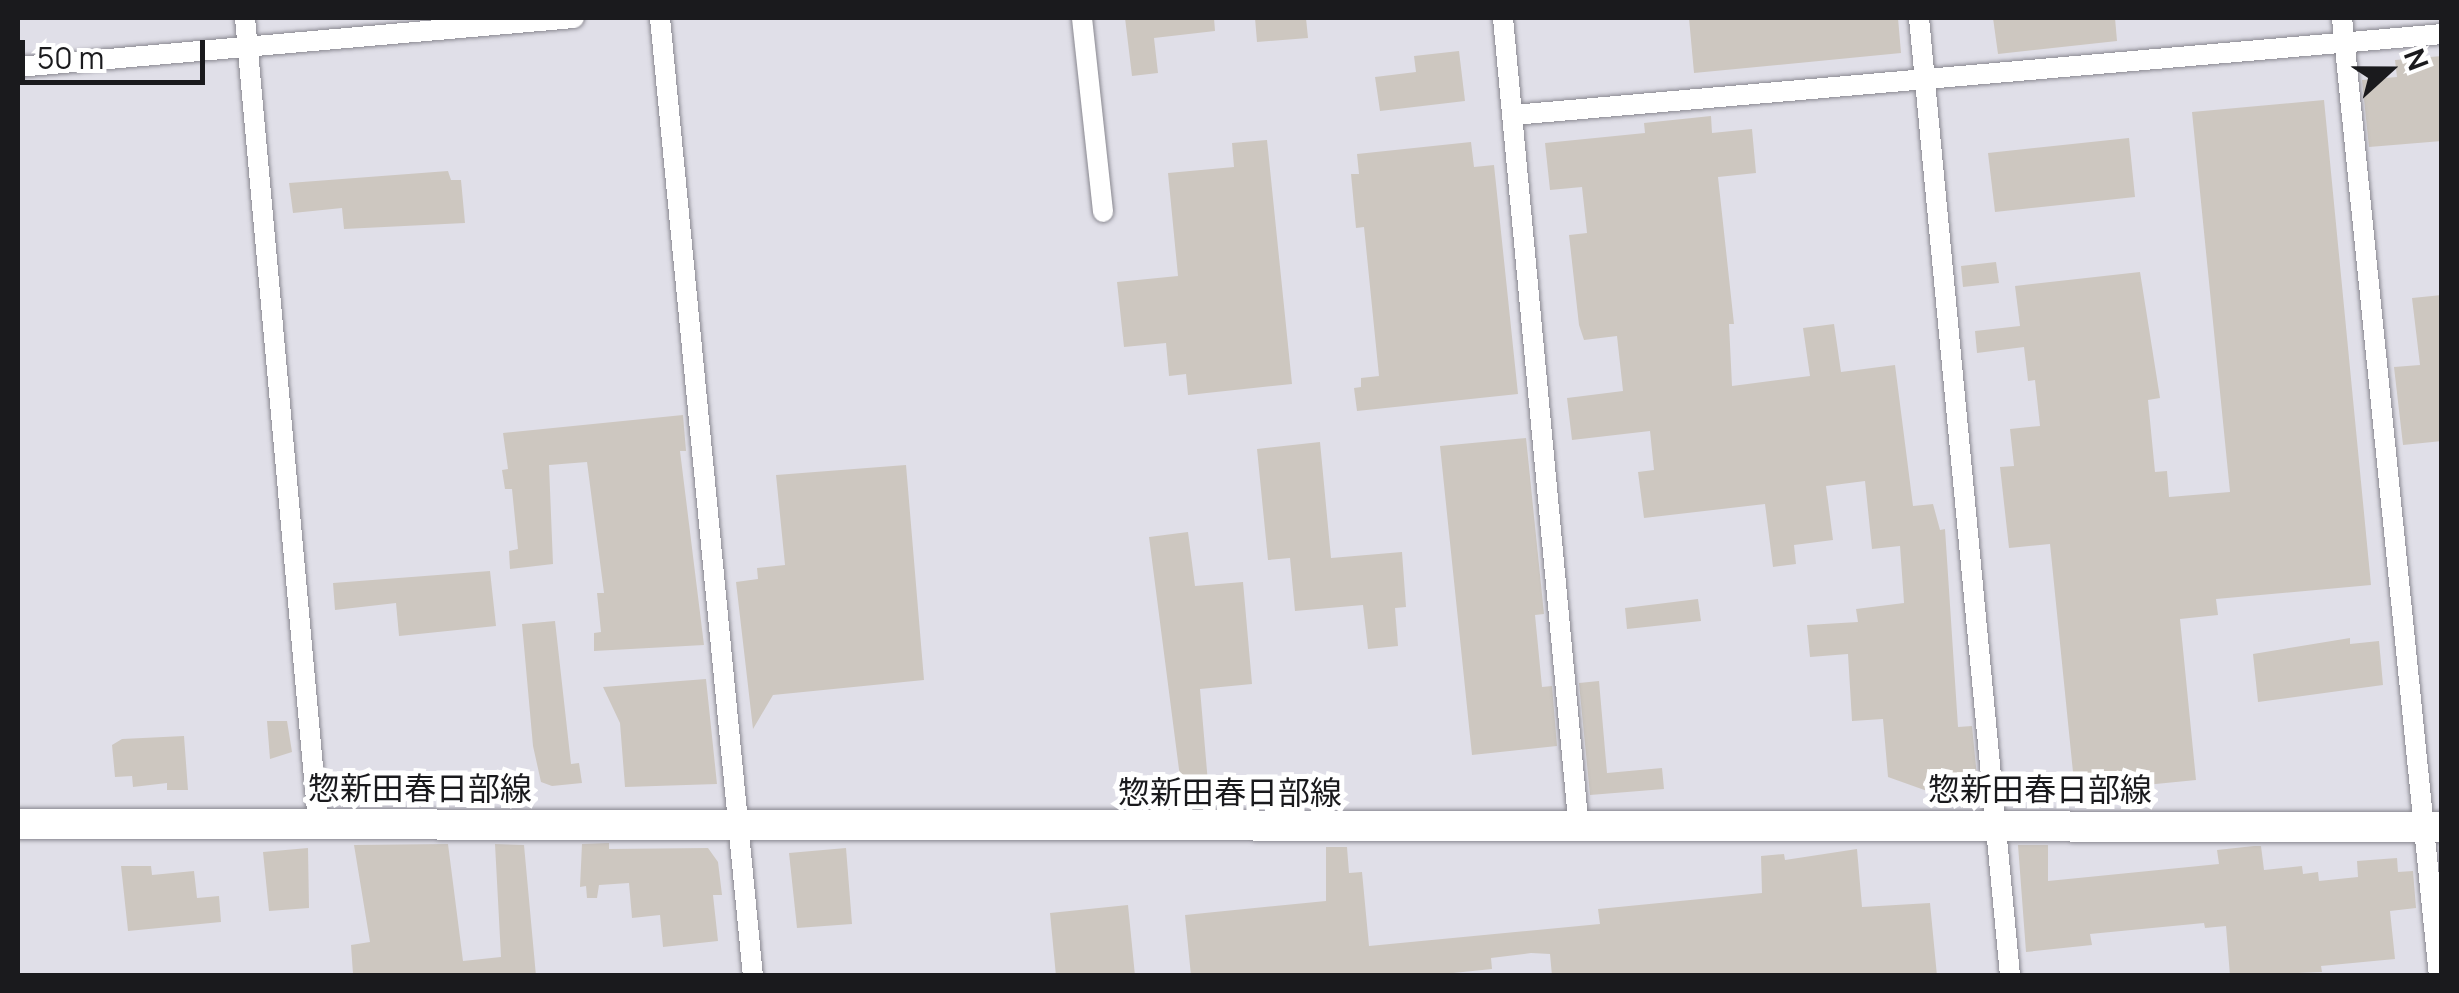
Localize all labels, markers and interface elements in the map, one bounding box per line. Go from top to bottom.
scale bar [25,20,210,82]
north arrow [2339,20,2439,120]
text: 50 m [37,37,104,78]
text: N [2396,43,2438,75]
street label: 惣新田春日部線 [308,769,532,807]
street label: 惣新田春日部線 [1928,770,2152,808]
street label: 惣新田春日部線 [1118,773,1342,811]

